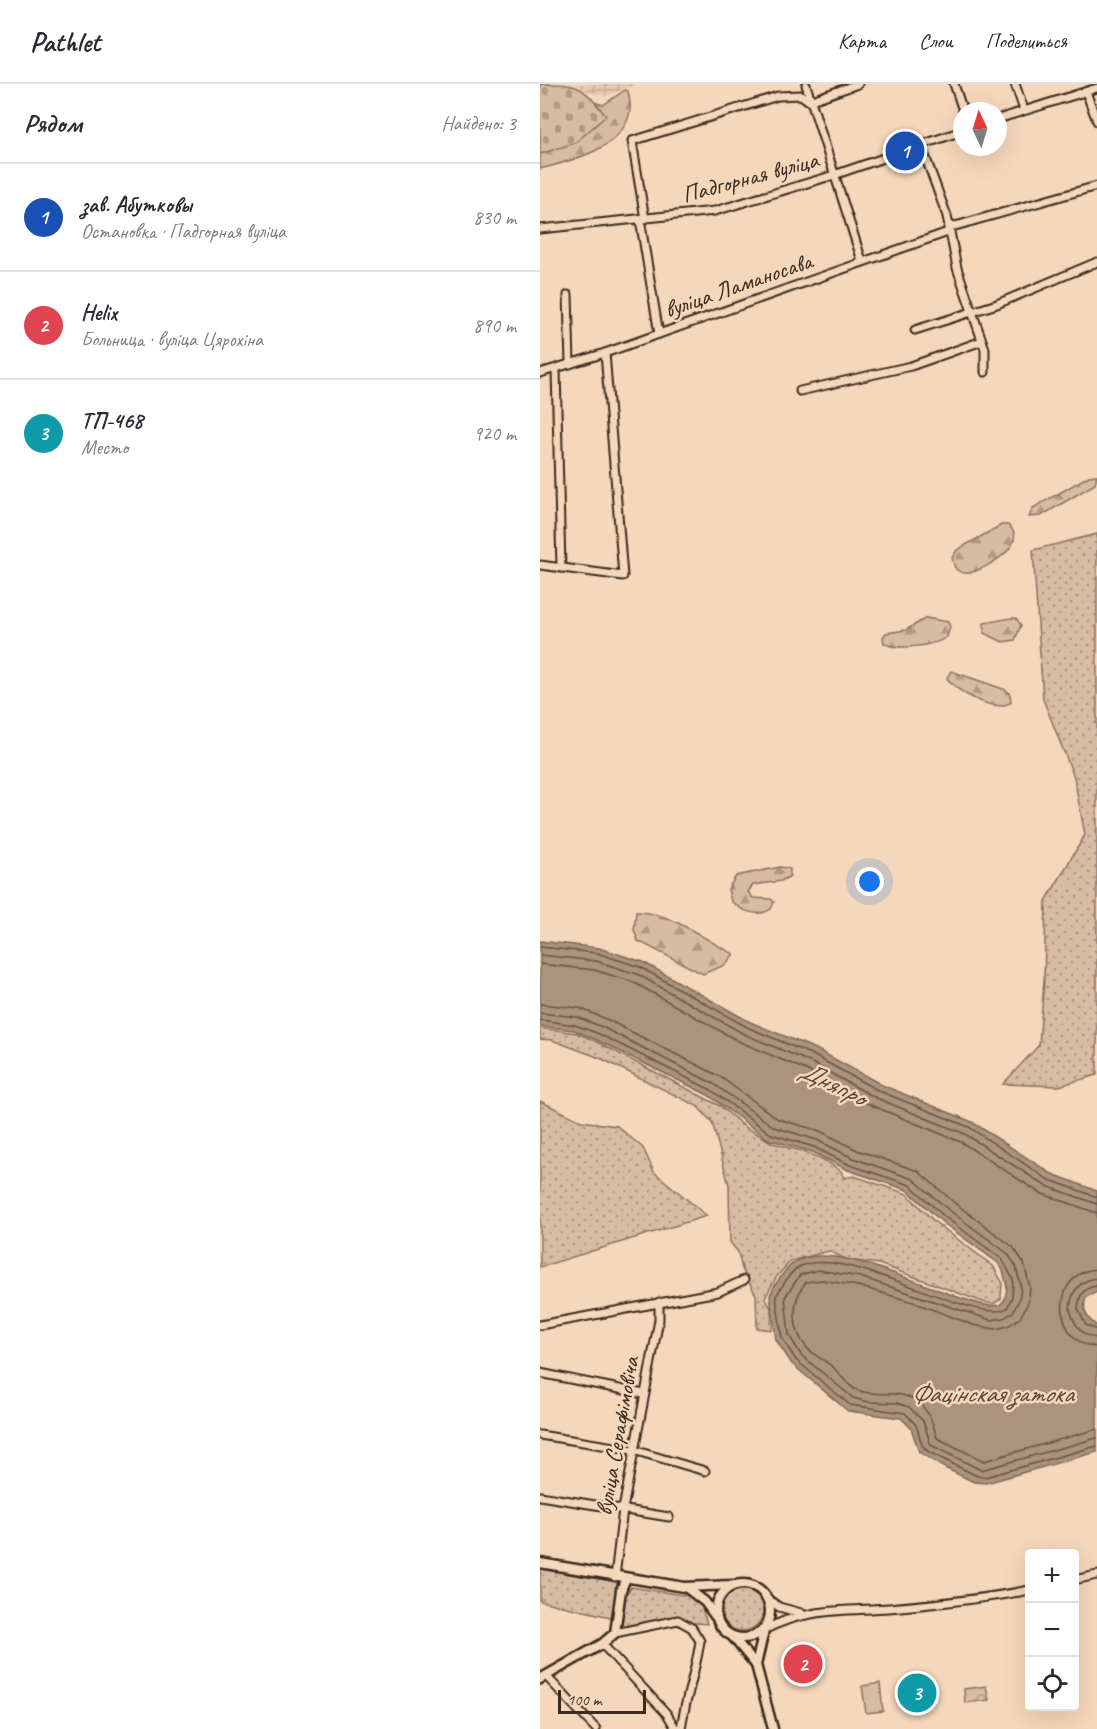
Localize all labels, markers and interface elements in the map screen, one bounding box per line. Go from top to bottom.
text: Pathlet [30,24,100,59]
text: Карта [838,28,886,54]
text: Слои [919,28,953,54]
text: Поделиться [986,28,1067,54]
north arrow [953,102,1007,156]
text: Рядом [24,107,82,140]
text: Найдено: 3 [441,111,516,136]
pin: 1 [886,128,925,174]
street label: Падгорная вуліца [679,144,823,210]
text: зав. Абутковы [81,191,192,219]
text: 1 [39,205,48,230]
text: 830 m [473,205,516,230]
text: Остановка · Падгорная вуліца [81,219,286,244]
street label: вуліца Ламаносава [660,245,818,324]
text: Helix [81,299,117,327]
text: 2 [39,313,48,338]
text: 890 m [473,313,516,338]
text: Больница · вуліца Цярохіна [81,327,263,352]
text: ТП-468 [81,407,143,435]
text: 3 [39,421,48,446]
text: 920 m [473,421,516,446]
text: Место [81,435,128,460]
your location [855,867,884,896]
water label: Дняпро [794,1053,875,1115]
street label: вуліца Серафімовіча [588,1353,646,1518]
water label: Фацінская затока [911,1377,1075,1410]
map controls [1025,1549,1079,1711]
button: + [1025,1549,1079,1603]
button: − [1025,1603,1079,1657]
pin: 2 [784,1642,822,1686]
button: locate [1025,1657,1079,1711]
pin: 3 [898,1670,937,1716]
scale bar [558,1687,646,1714]
text: 100 m [567,1690,601,1710]

